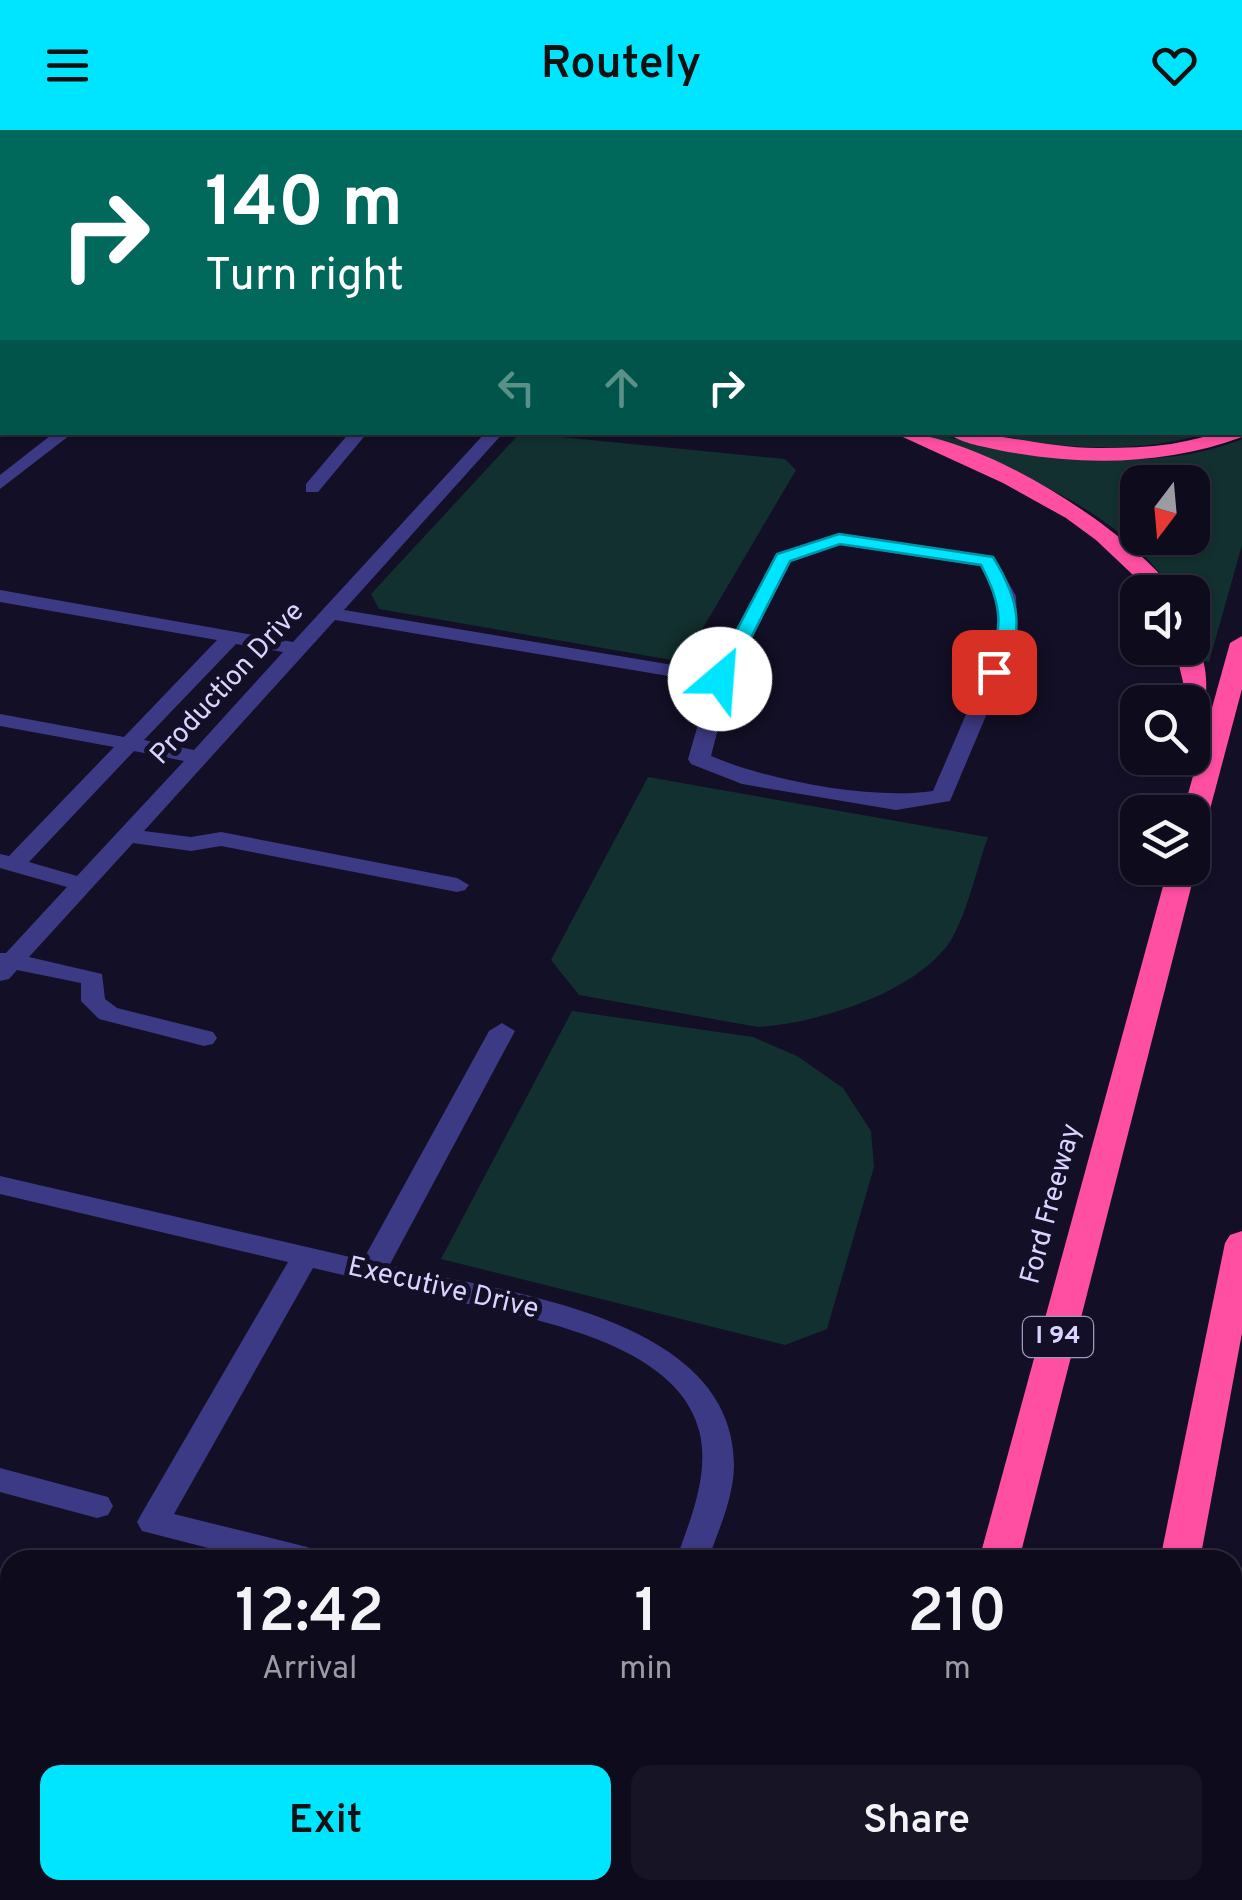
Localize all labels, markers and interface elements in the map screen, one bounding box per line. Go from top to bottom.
text: Routely [541,37,701,94]
icon: menu [40,38,95,93]
icon: heart [1147,38,1202,93]
text: 140 m [205,162,403,251]
icon: right [40,170,170,300]
text: Turn right [205,249,404,306]
icon: left [489,360,544,415]
icon: ahead [594,360,649,415]
icon: right [699,360,754,415]
north arrow [1120,465,1210,555]
map controls [1120,465,1210,885]
button: sound [1120,575,1210,665]
street label: Production Drive [143,595,313,773]
position arrow [668,627,772,731]
pin [952,630,1037,715]
icon: arrive [967,645,1022,700]
button: search [1120,685,1210,775]
button: layers [1120,795,1210,885]
street label: Ford Freeway [1013,1120,1091,1288]
street label: Executive Drive [344,1250,542,1328]
road number: I 94 [1023,1317,1093,1357]
text: 12:42 [235,1577,384,1653]
text: 1 [634,1577,658,1653]
text: 210 [908,1577,1007,1653]
text: Arrival [262,1650,357,1690]
text: min [619,1650,673,1690]
text: m [944,1650,971,1690]
button: Exit [40,1765,611,1880]
button: Share [631,1765,1202,1880]

